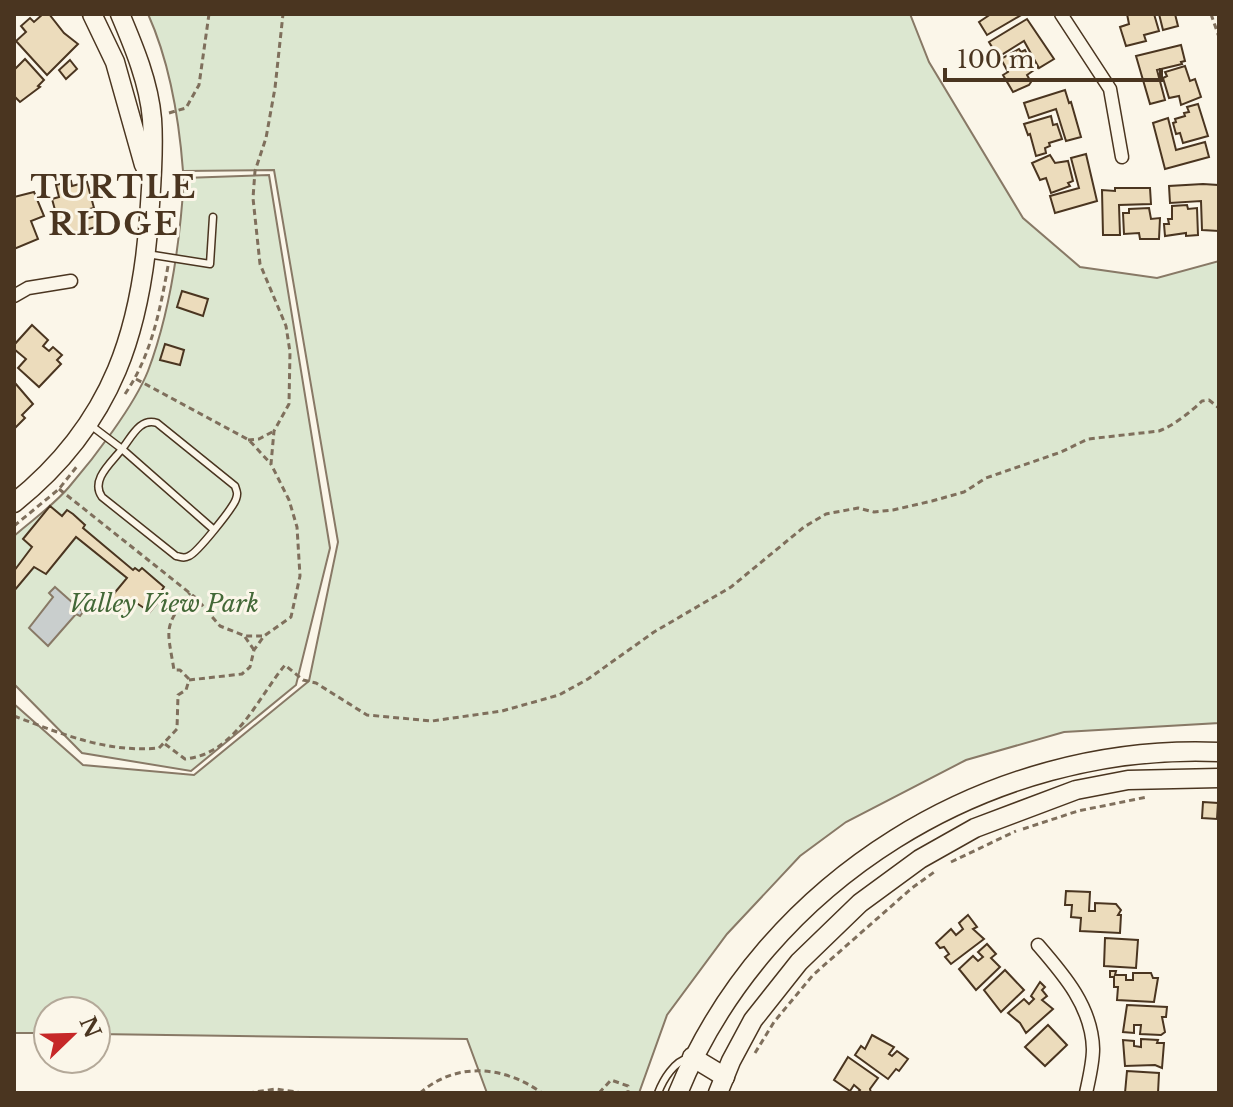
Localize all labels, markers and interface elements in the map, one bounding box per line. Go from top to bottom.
scale bar [945,32,1161,82]
text: 100 m [957,45,1035,74]
district label: TURTLE RIDGE [30,167,198,244]
park label: Valley View Park [69,589,259,618]
north arrow [32,995,112,1075]
text: N [73,1013,107,1042]

